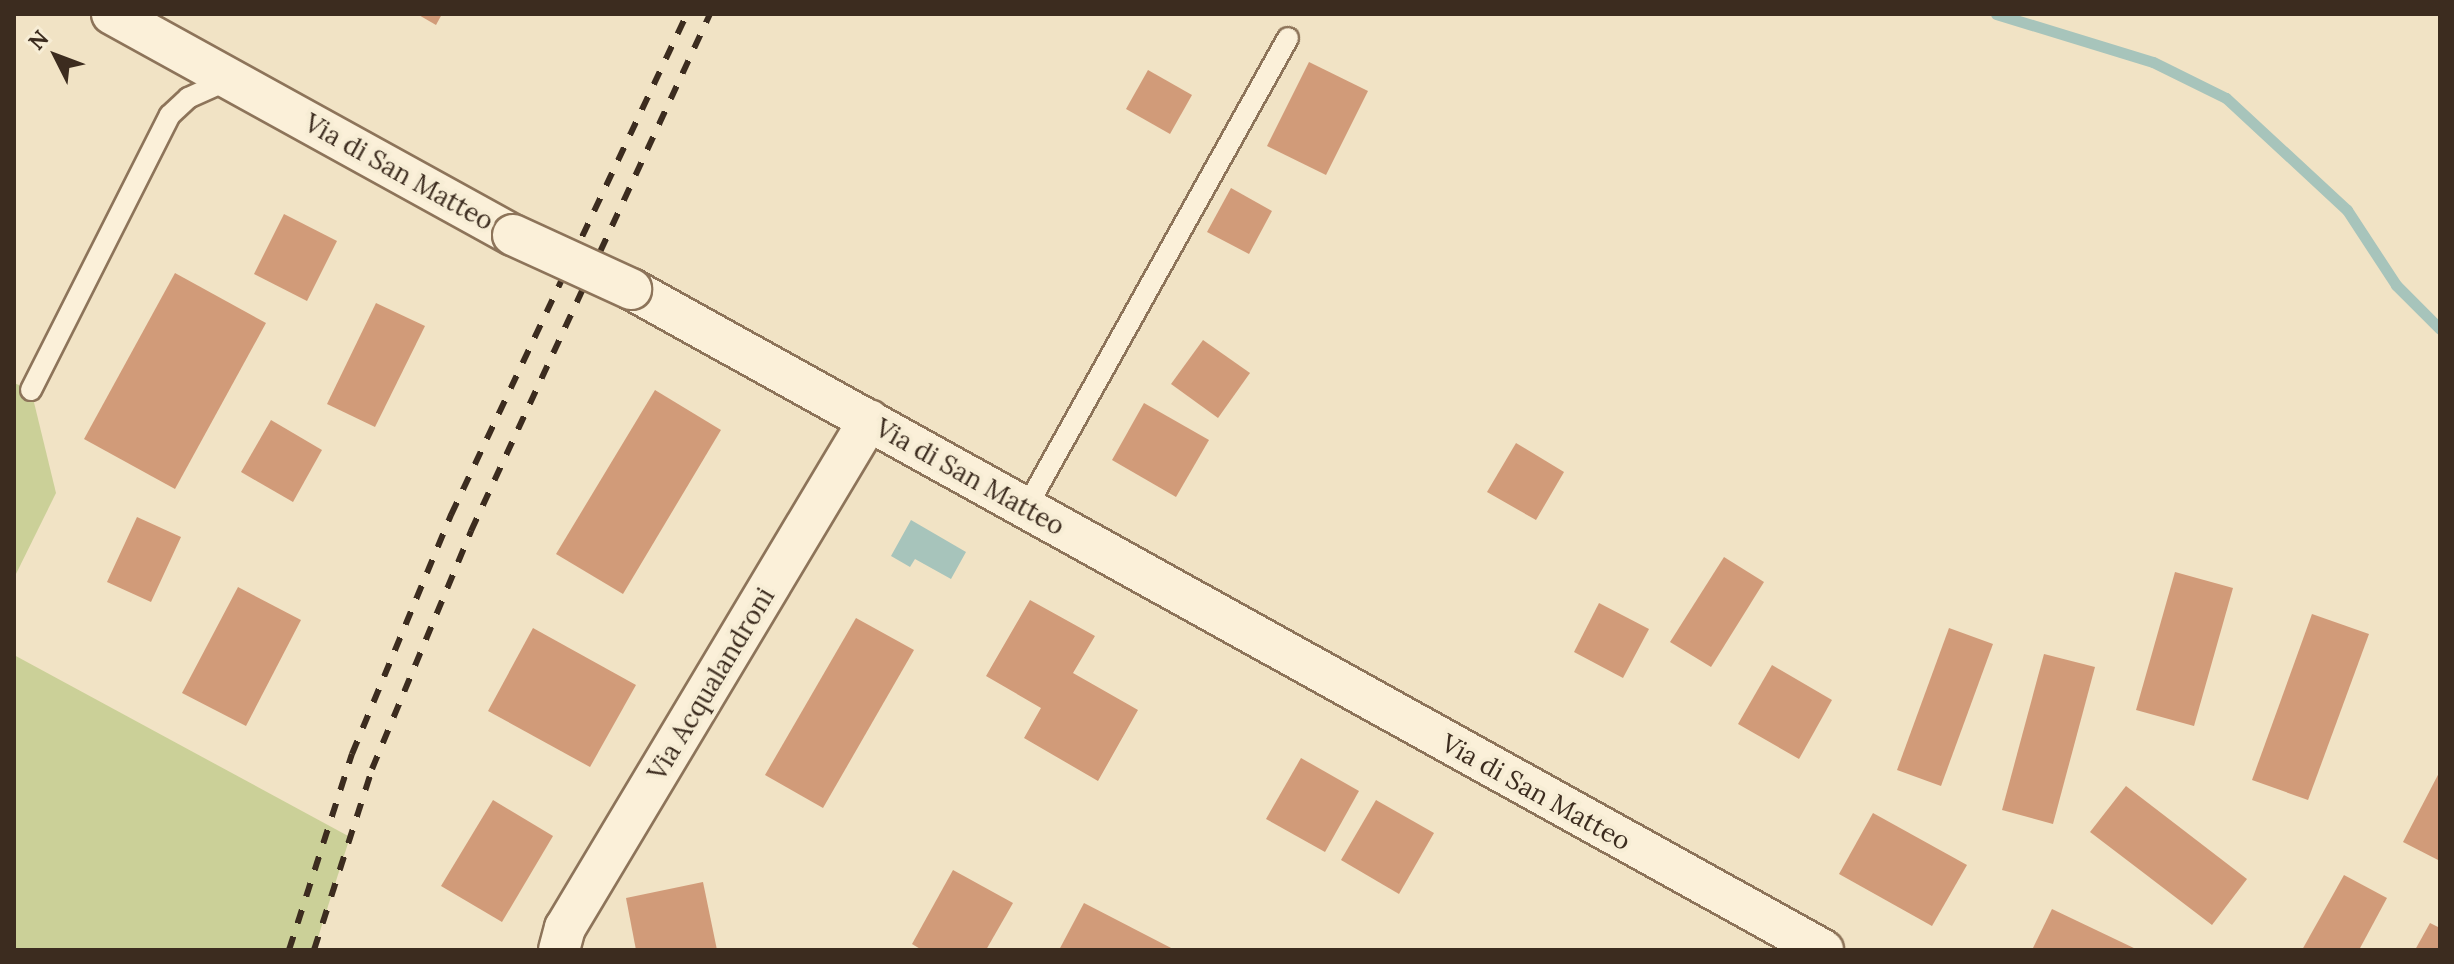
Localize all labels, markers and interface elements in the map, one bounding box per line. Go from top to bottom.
north arrow [16,16,96,96]
text: N [22,24,54,56]
street label: Via di San Matteo [299,107,499,237]
street label: Via di San Matteo [870,412,1070,542]
street label: Via Acqualandroni [641,582,781,786]
street label: Via di San Matteo [1436,727,1636,857]

